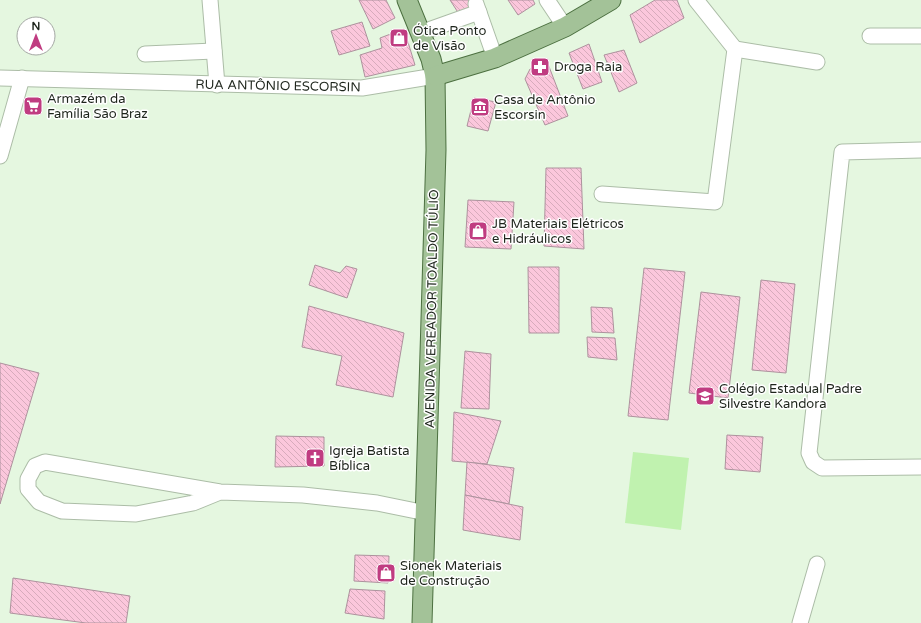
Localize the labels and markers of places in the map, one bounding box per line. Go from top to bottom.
place label: Ótica Ponto de Visão [413,23,486,54]
shop icon: Ótica Ponto de Visão [388,27,410,49]
pharmacy icon: Droga Raia [529,56,551,78]
place label: Droga Raia [554,59,622,75]
place label: Armazém da Família São Braz [47,91,148,122]
place label: Casa de Antônio Escorsin [494,92,596,123]
supermarket icon: Armazém da Família São Braz [22,95,44,117]
museum icon: Casa de Antônio Escorsin [469,96,491,118]
place label: JB Materiais Elétricos e Hidráulicos [492,216,624,247]
shop icon: JB Materiais Elétricos e Hidráulicos [467,220,489,242]
place label: Colégio Estadual Padre Silvestre Kandora [719,381,862,412]
school or university icon: Colégio Estadual Padre Silvestre Kandora [694,385,716,407]
place label: Igreja Batista Bíblica [329,443,410,474]
church icon: Igreja Batista Bíblica [304,447,326,469]
place label: Sionek Materiais de Construção [400,558,502,589]
shop icon: Sionek Materiais de Construção [375,562,397,584]

